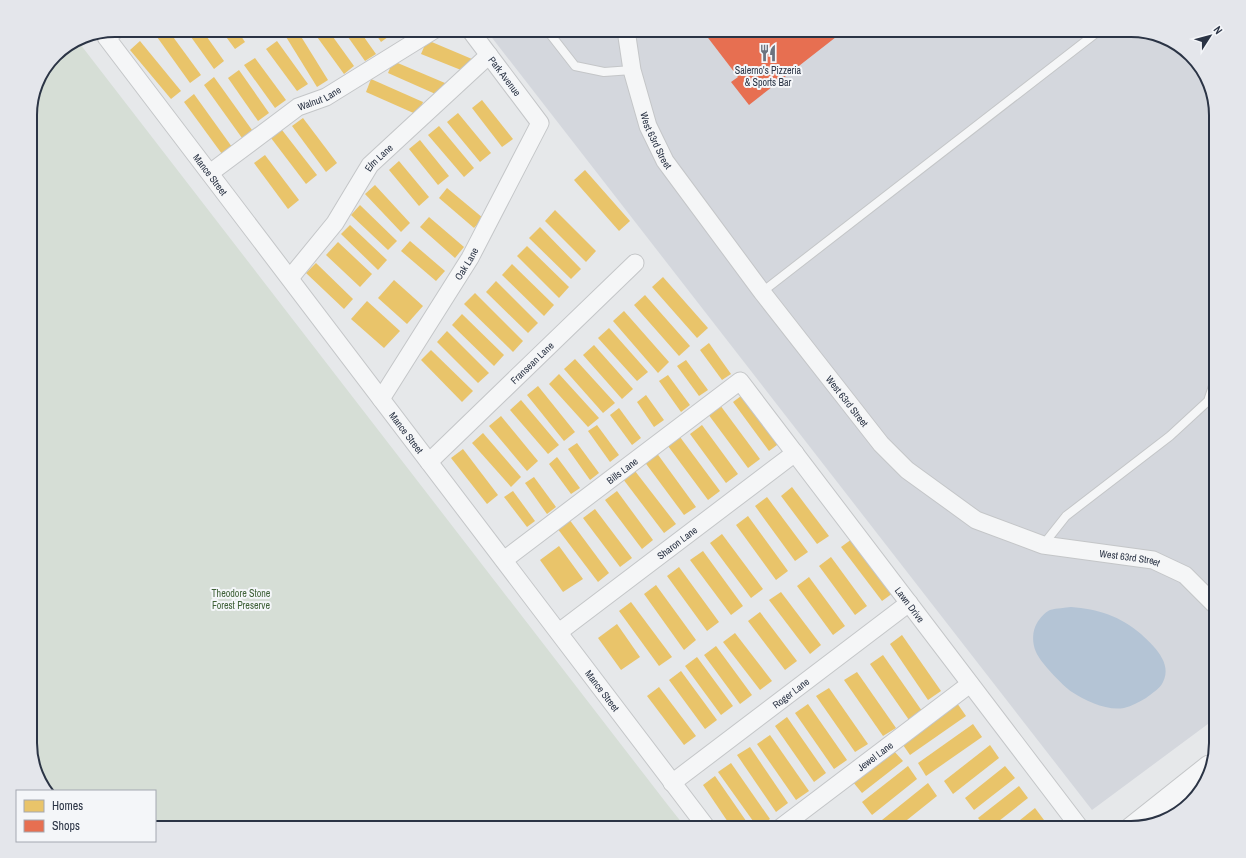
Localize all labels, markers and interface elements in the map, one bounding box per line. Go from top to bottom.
north arrow [1190,16,1230,56]
text: N [1211,23,1226,37]
restaurant icon: Salerno's Pizzeria & Sports Bar [758,43,778,63]
street label: Park Avenue [485,54,524,99]
place label: Salerno's Pizzeria & Sports Bar [735,64,802,89]
street label: Walnut Lane [296,83,344,114]
street label: West 63rd Street [637,110,675,172]
street label: Elm Lane [362,141,396,174]
street label: Mance Street [190,152,231,199]
street label: Oak Lane [452,245,482,282]
street label: Fransean Lane [508,339,557,387]
street label: West 63rd Street [823,373,871,430]
street label: Mance Street [386,409,427,457]
street label: Bills Lane [604,455,641,487]
street label: Sharon Lane [655,523,700,562]
street label: West 63rd Street [1099,547,1163,570]
street label: Lawn Drive [892,584,928,626]
park label: Theodore Stone Forest Preserve [212,587,271,612]
street label: Mance Street [582,667,623,715]
street label: Roger Lane [770,675,812,711]
street label: Jewel Lane [855,739,896,774]
legend [16,790,156,842]
text: Homes [52,798,83,814]
text: Shops [52,818,80,834]

